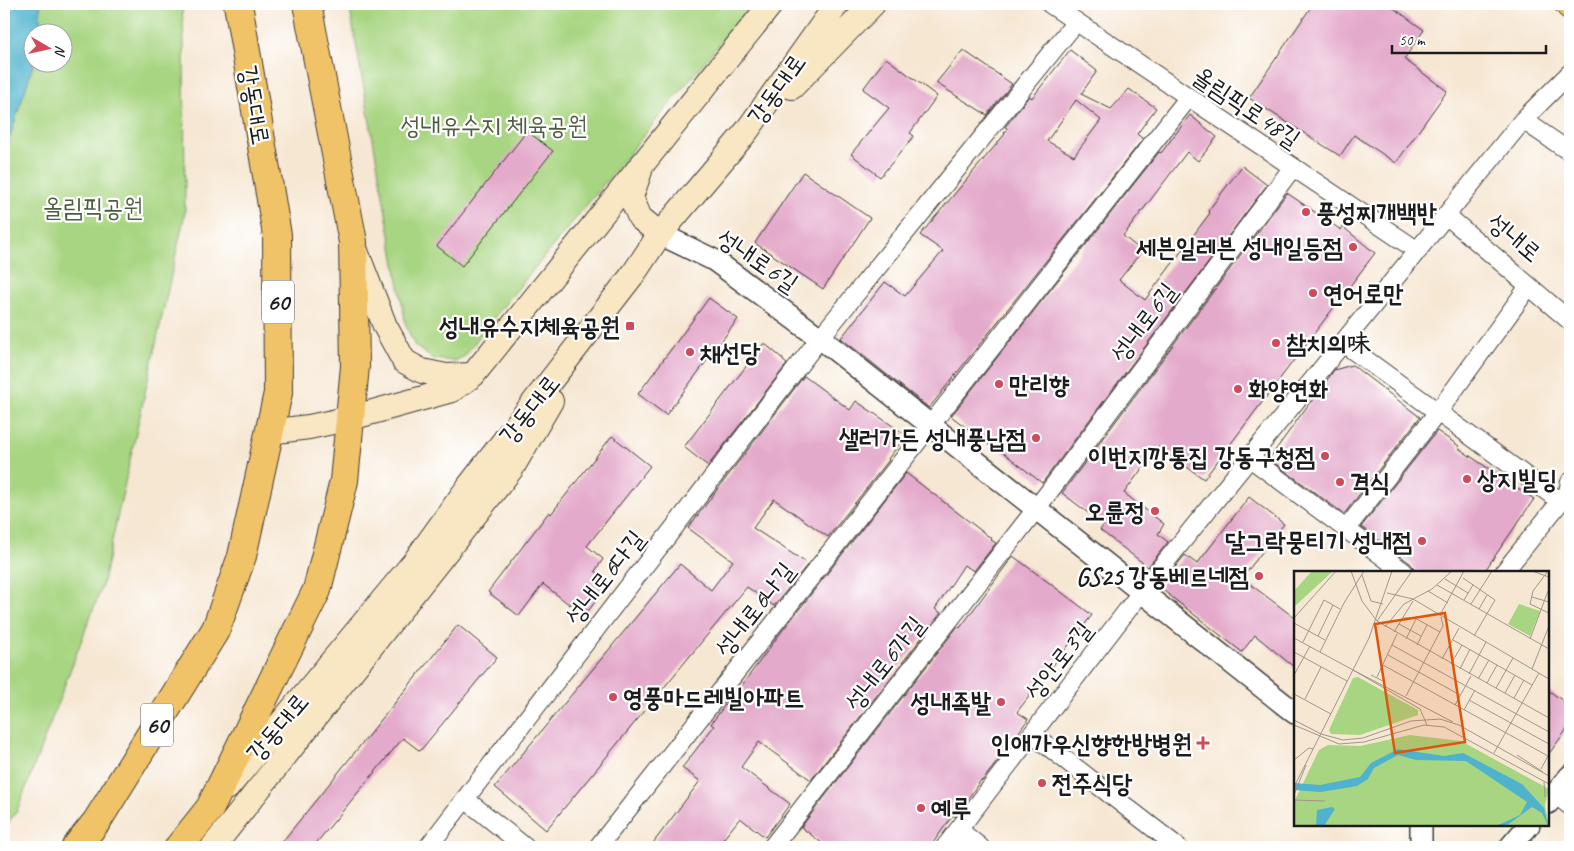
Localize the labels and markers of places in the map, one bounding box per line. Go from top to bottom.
place label: 풍성찌개백반 [1316,197,1438,229]
marker: 풍성찌개백반 [1300,206,1312,218]
place label: 세븐일레븐 성내일등점 [1136,232,1343,264]
marker: 세븐일레븐 성내일등점 [1347,241,1359,253]
place label: 연어로만 [1323,278,1403,310]
marker: 연어로만 [1307,287,1319,299]
place label: 성내유수지체육공원 [439,311,620,343]
marker: 성내유수지체육공원 [624,320,636,332]
place label: 참치의味 [1286,328,1371,360]
place label: 채선당 [699,337,760,369]
marker: 참치의味 [1270,337,1282,349]
marker: 채선당 [684,346,696,358]
place label: 만리향 [1009,369,1069,401]
place label: 화양연화 [1248,374,1328,406]
marker: 만리향 [993,378,1005,390]
marker: 화양연화 [1232,383,1244,395]
place label: 샐러가든 성내풍납점 [838,423,1026,455]
marker: 샐러가든 성내풍납점 [1030,432,1042,444]
place label: 이번지깡통집 강동구청점 [1088,441,1315,473]
marker: 이번지깡통집 강동구청점 [1319,450,1331,462]
place label: 상지빌딩 [1477,464,1557,496]
place label: 격식 [1350,467,1390,499]
marker: 상지빌딩 [1461,473,1473,485]
marker: 격식 [1334,476,1346,488]
place label: 오륜정 [1085,496,1145,528]
marker: 오륜정 [1149,505,1161,517]
place label: 달그락뭉티기 성내점 [1225,526,1412,558]
marker: 달그락뭉티기 성내점 [1416,535,1428,547]
place label: GS25 강동베르네점 [1076,561,1249,593]
marker: GS25 강동베르네점 [1253,570,1265,582]
place label: 영풍마드레빌아파트 [623,682,804,714]
place label: 성내족발 [911,687,991,719]
marker: 영풍마드레빌아파트 [607,691,619,703]
marker: 성내족발 [995,696,1007,708]
place label: 인애가우신향한방병원 [991,728,1192,760]
marker: 인애가우신향한방병원 [1196,736,1210,750]
place label: 전주식당 [1052,768,1132,800]
marker: 전주식당 [1036,777,1048,789]
place label: 예루 [931,793,971,825]
marker: 예루 [915,802,927,814]

